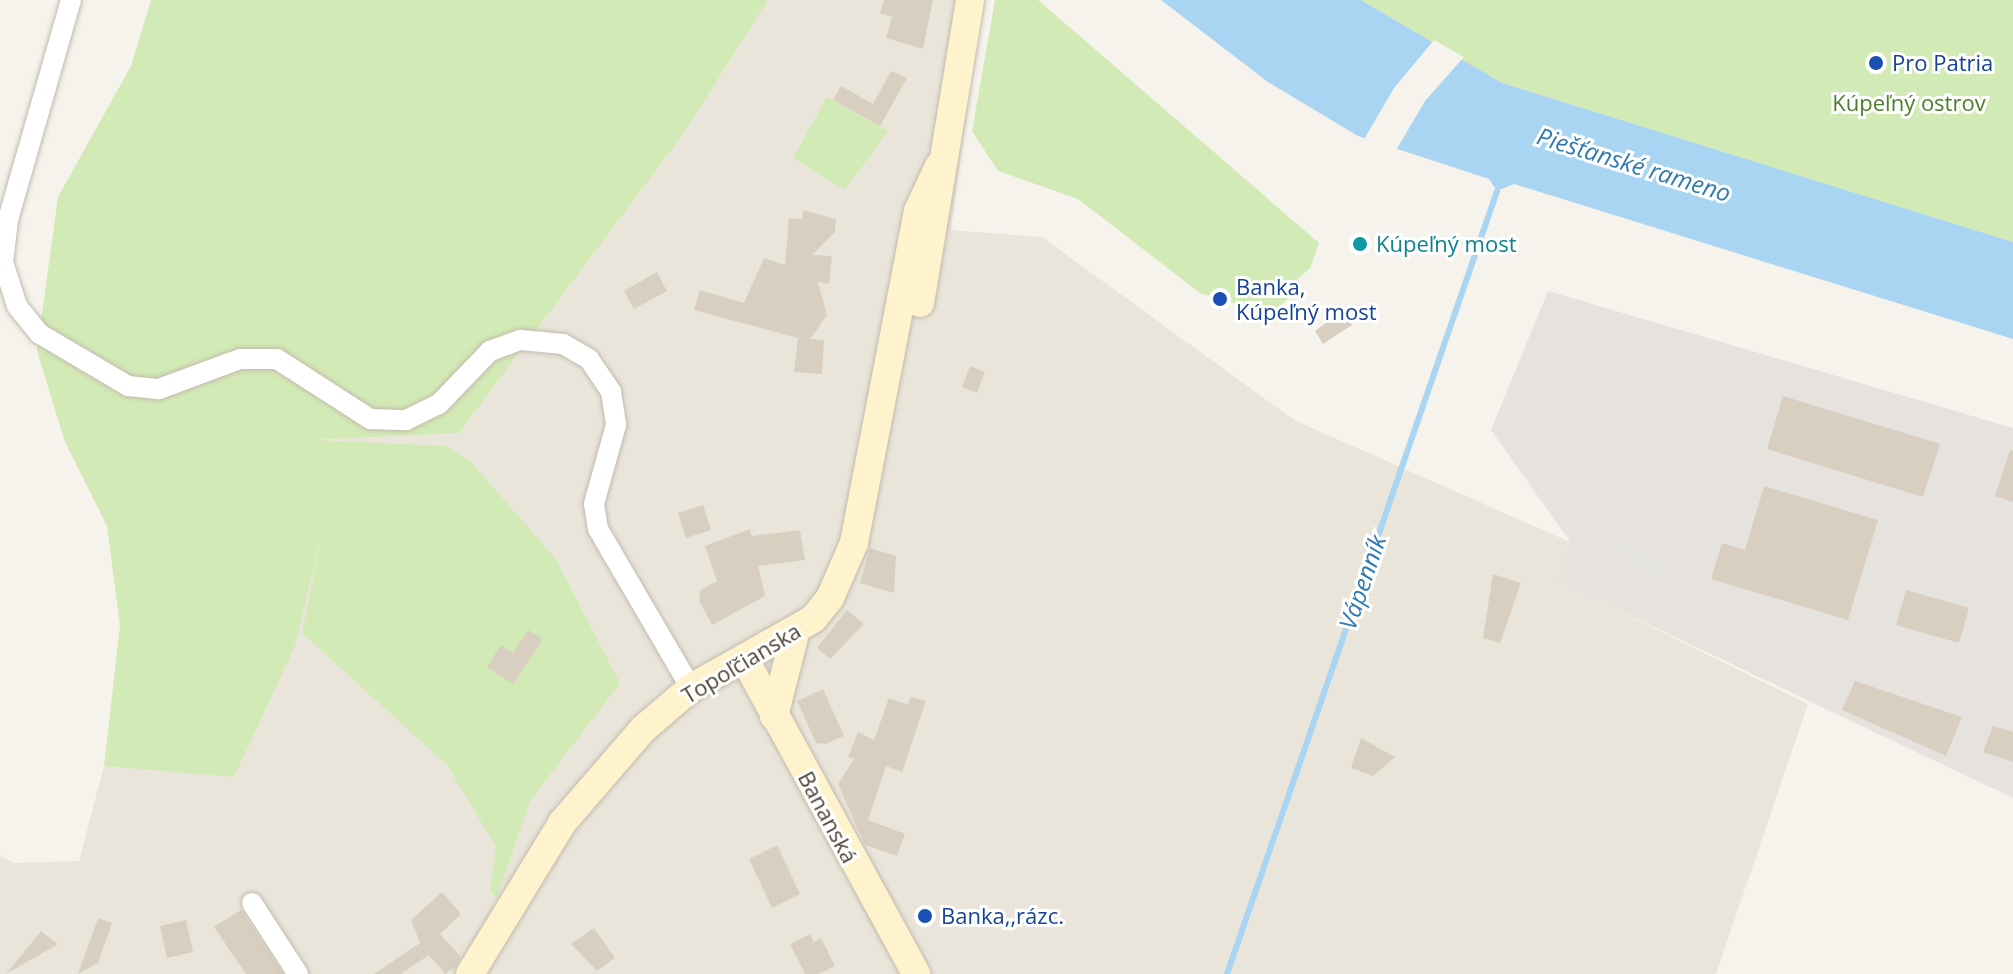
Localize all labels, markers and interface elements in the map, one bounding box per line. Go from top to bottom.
place label: Pro Patria [1892,50,1993,76]
marker: Pro Patria [1867,54,1885,72]
park label: Kúpeľný ostrov [1832,90,1986,116]
water label: Piešťanské rameno [1534,121,1734,207]
place label: Kúpeľný most [1376,231,1516,257]
marker: Kúpeľný most [1351,235,1369,253]
place label: Banka, Kúpeľný most [1236,273,1376,324]
marker: Banka, Kúpeľný most [1211,290,1229,308]
water label: Vápenník [1332,531,1392,633]
street label: Topoľčianska [677,617,805,709]
street label: Bananská [793,767,863,867]
place label: Banka,,rázc. [941,903,1064,929]
marker: Banka,,rázc. [916,907,934,925]

